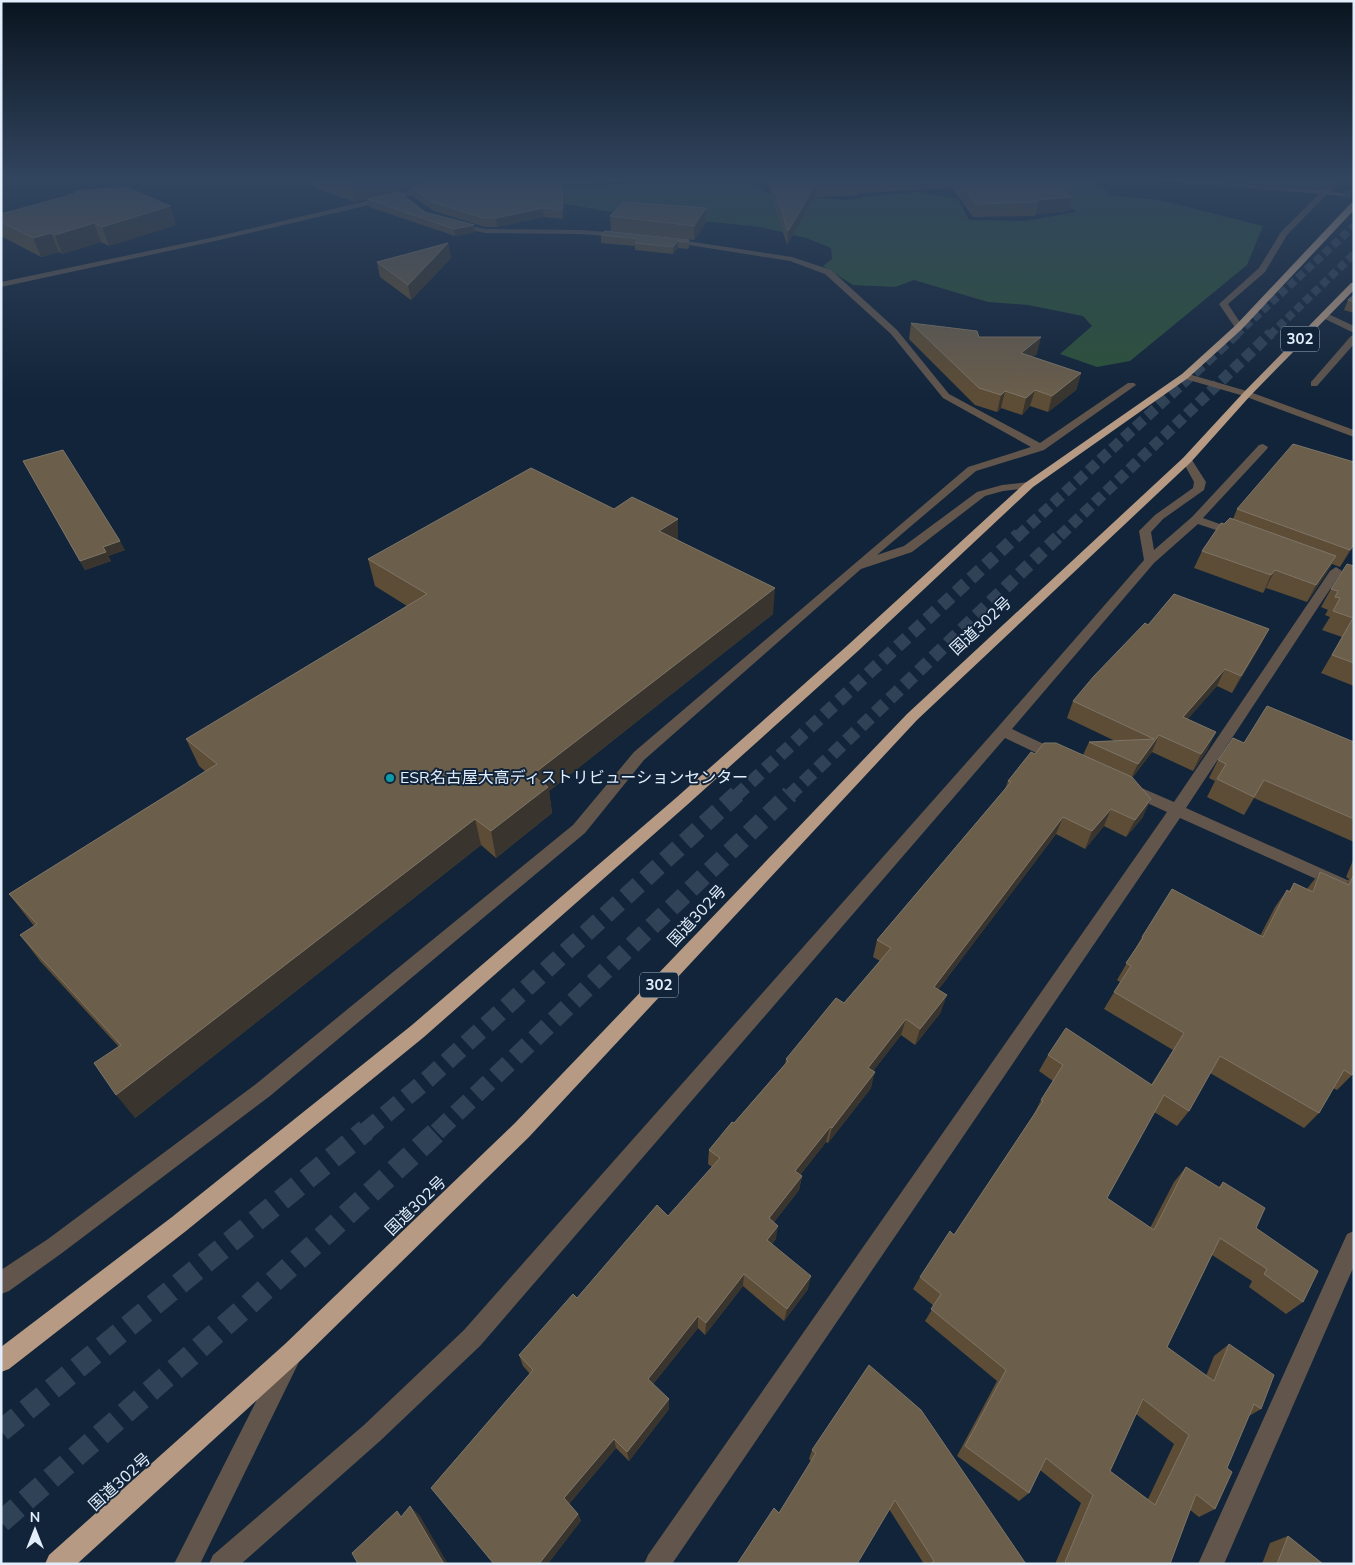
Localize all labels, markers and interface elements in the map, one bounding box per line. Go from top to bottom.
road number: 302 [1281,326,1319,352]
street label: 国道302号 [945,592,1017,660]
place label: ESR名古屋大高ディストリビューションセンター [400,767,748,789]
marker: ESR名古屋大高ディストリビューションセンター [384,772,396,784]
street label: 国道302号 [663,880,731,952]
road number: 302 [640,972,678,998]
street label: 国道302号 [381,1171,451,1241]
street label: 国道302号 [84,1448,156,1516]
north arrow [10,1505,60,1555]
text: N [30,1508,40,1527]

